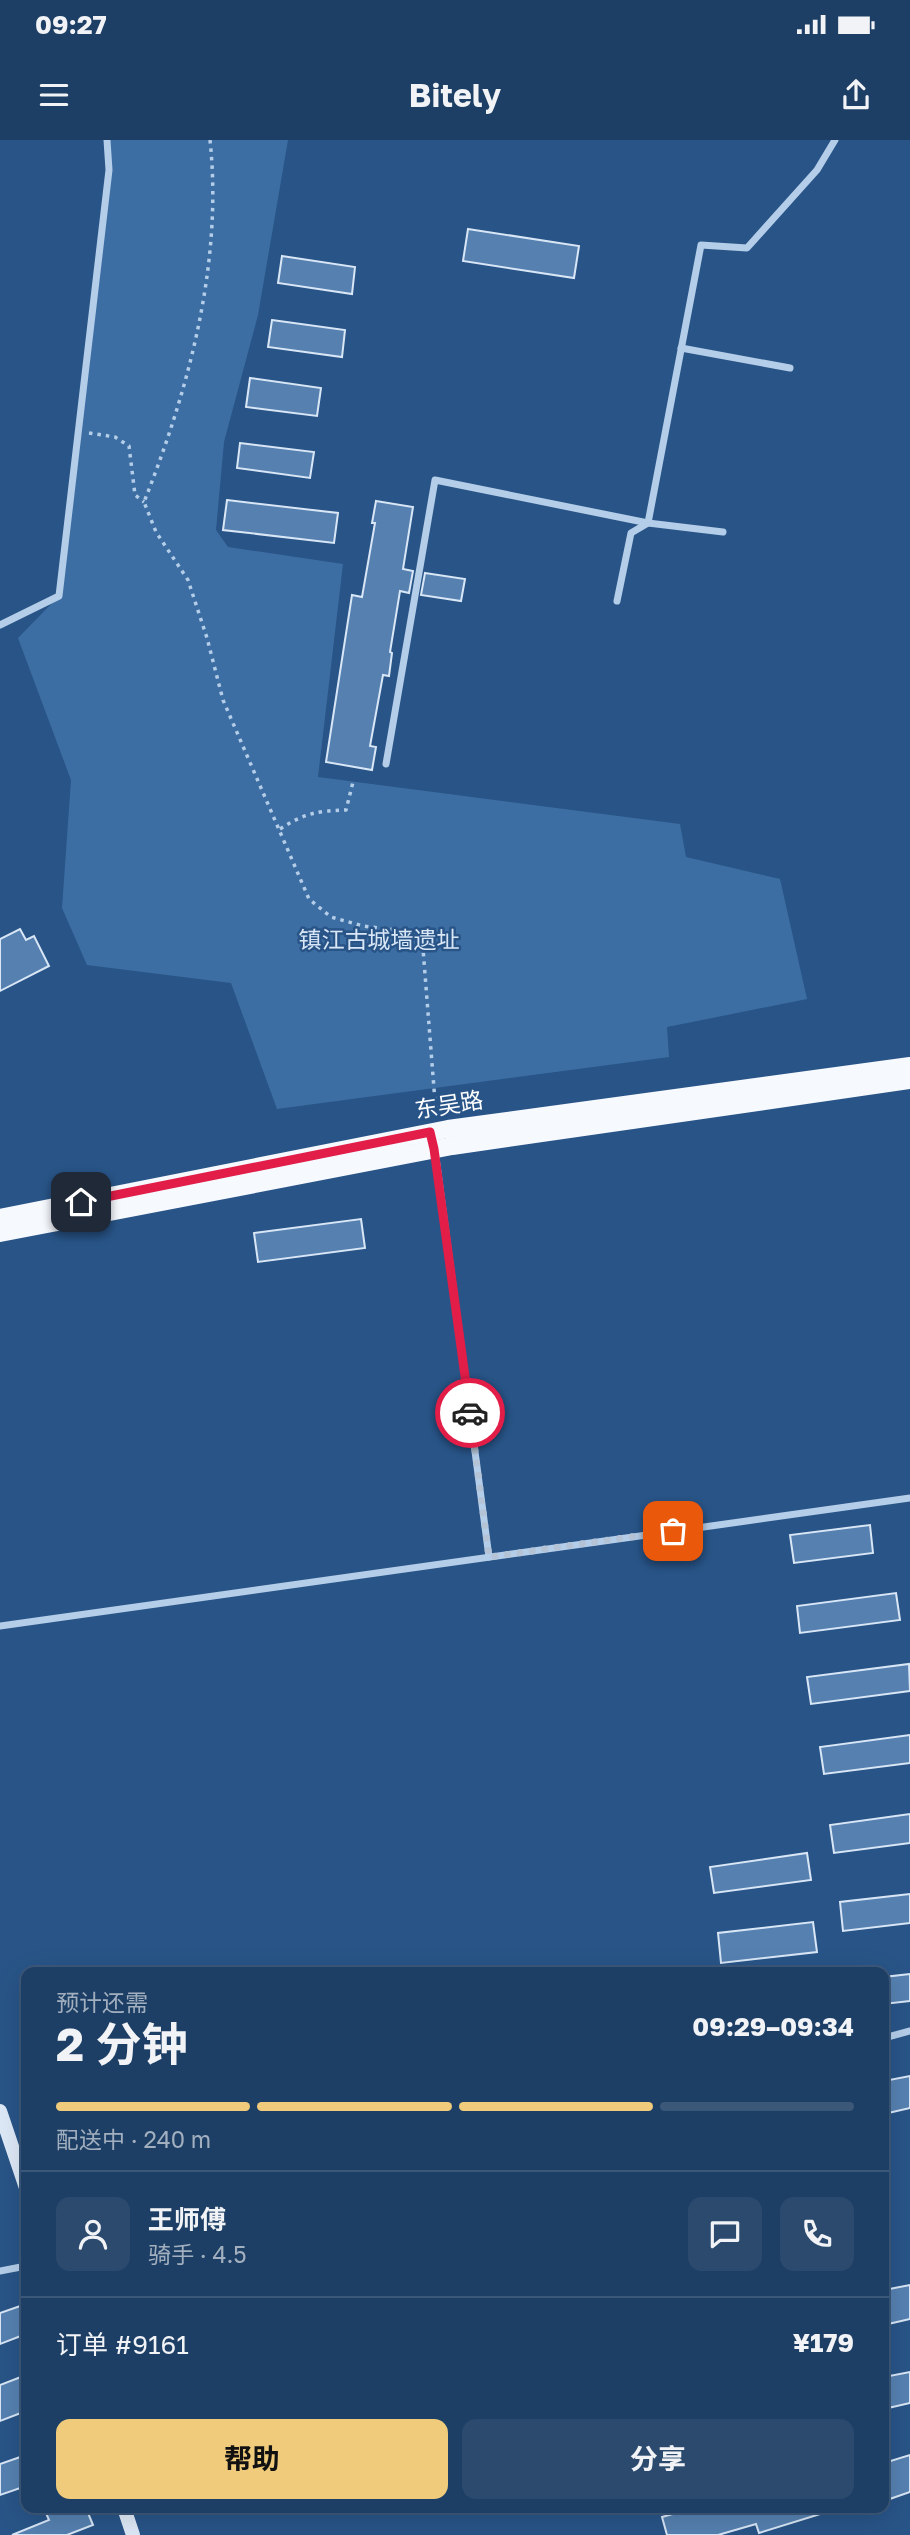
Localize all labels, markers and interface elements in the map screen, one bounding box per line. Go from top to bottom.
text: 09:27 [35,9,107,40]
icon: menu [35,76,73,114]
text: Bitely [409,76,501,114]
icon: share [837,76,875,114]
park label: 镇江古城墙遗址 [299,925,460,953]
street label: 东吴路 [413,1085,485,1123]
pin [51,1172,111,1232]
icon: home [62,1183,100,1221]
courier [435,1378,505,1448]
icon: car [451,1394,489,1432]
pin [643,1501,703,1561]
icon: bag [654,1512,692,1550]
text: 预计还需 [56,1988,148,2016]
text: 09:29–09:34 [692,2011,854,2042]
text: 2 分钟 [56,2016,188,2071]
text: 配送中 · 240 m [56,2125,211,2153]
button: person [56,2197,130,2271]
button: chat [688,2197,762,2271]
button: phone [780,2197,854,2271]
text: 王师傅 [148,2204,226,2235]
text: 骑手 · 4.5 [148,2240,247,2268]
text: ¥179 [793,2327,854,2358]
text: 订单 #9161 [56,2329,189,2360]
button: 帮助 [56,2419,448,2499]
button: 分享 [462,2419,854,2499]

